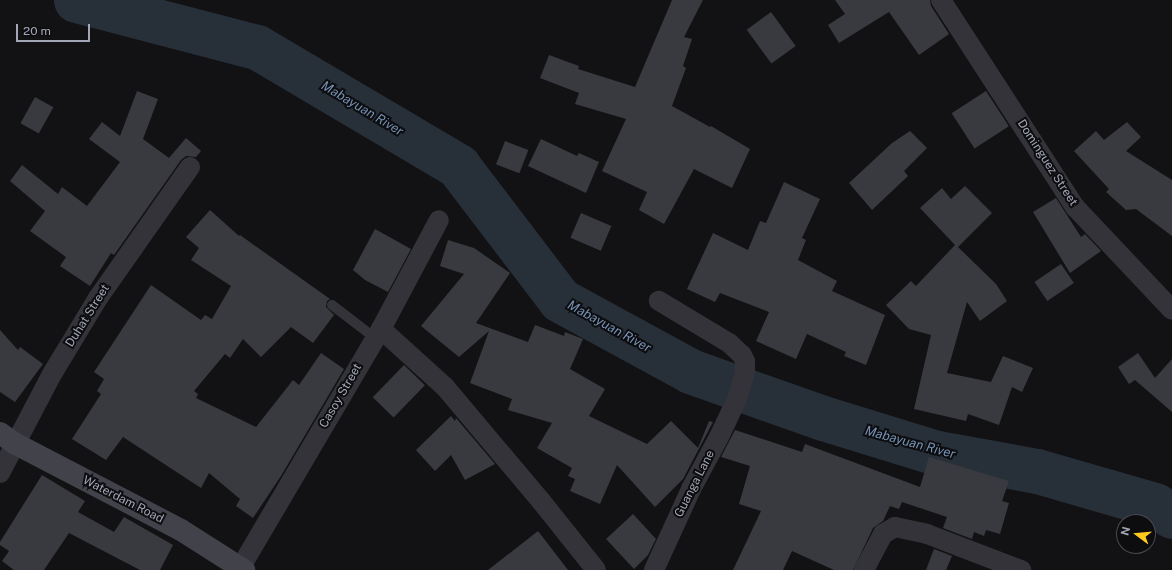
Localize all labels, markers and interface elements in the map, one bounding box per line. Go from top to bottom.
scale bar [18,16,92,42]
text: 20 m [23,24,51,38]
water label: Mabayuan River [318,78,406,140]
street label: Dominguez Street [1014,117,1080,209]
street label: Duhat Street [63,282,113,350]
water label: Mabayuan River [565,298,653,356]
street label: Casoy Street [317,361,365,431]
water label: Mabayuan River [863,423,957,463]
street label: Guanga Lane [672,448,718,520]
street label: Waterdam Road [80,473,166,527]
north arrow [1116,514,1156,554]
text: N [1118,525,1132,537]

